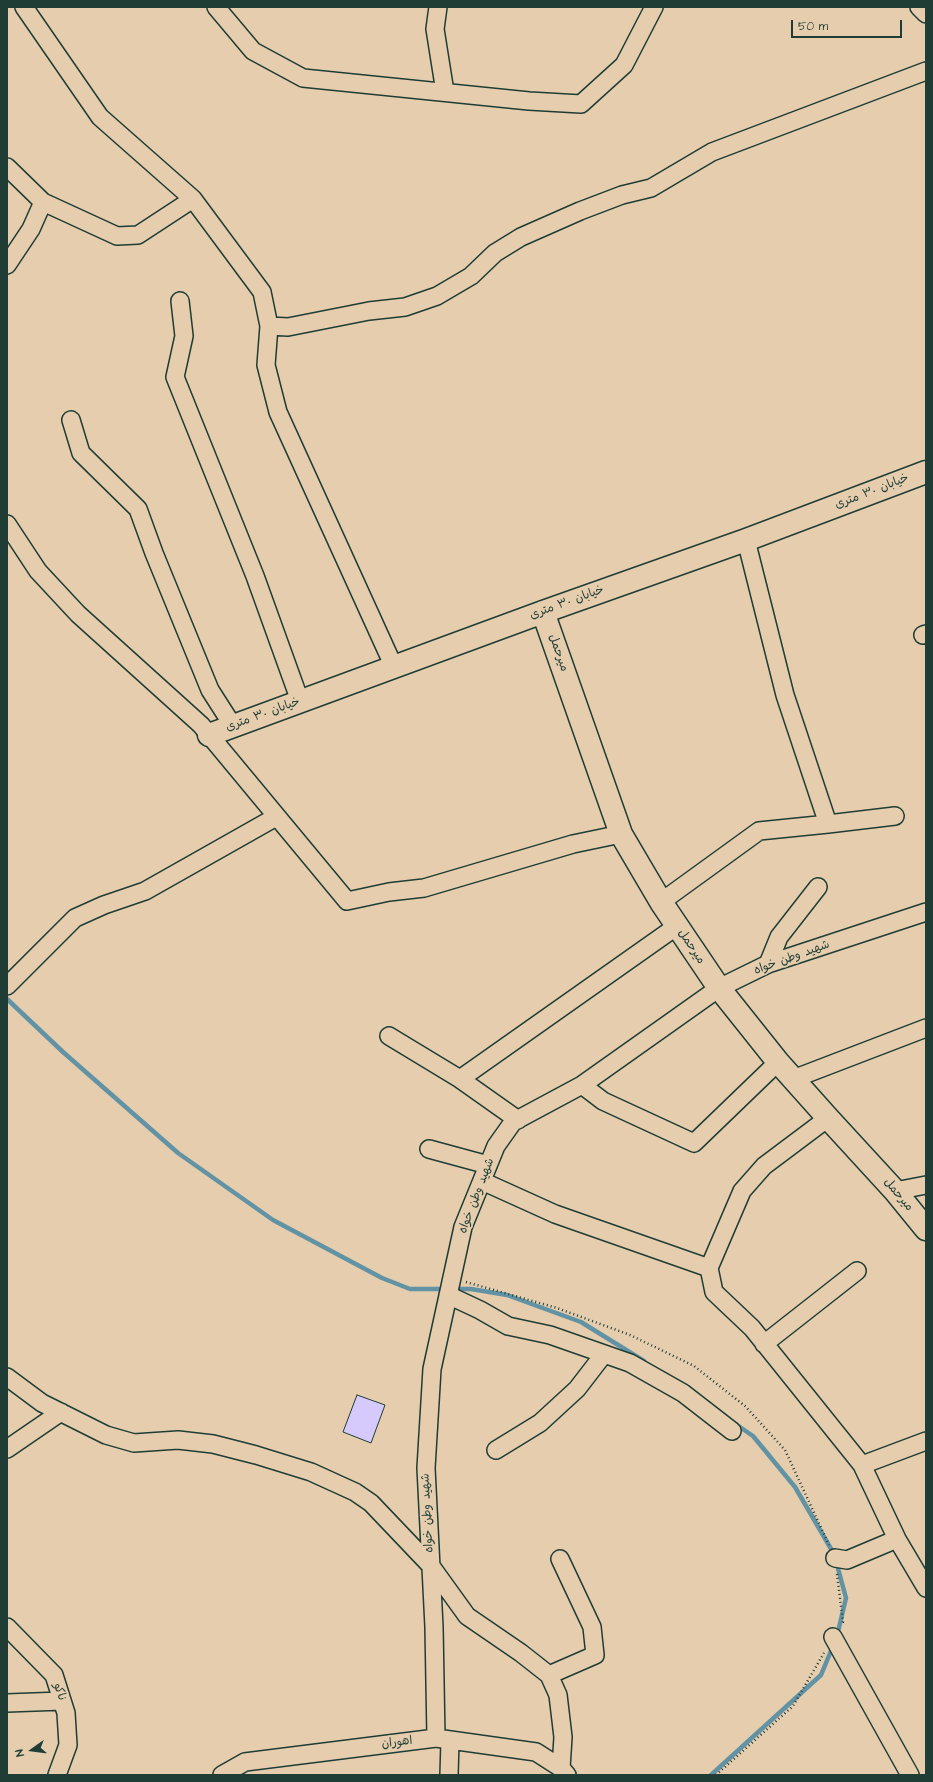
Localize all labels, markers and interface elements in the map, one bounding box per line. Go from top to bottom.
scale bar [793,12,904,38]
text: 50 m [798,18,828,35]
street label: خیابان ۳۰ متری [833,471,911,513]
street label: خیابان ۳۰ متری [528,583,606,623]
street label: میرحمل [545,632,571,674]
street label: خیابان ۳۰ متری [224,695,302,735]
street label: میرحمل [674,927,708,967]
street label: شهید وطن خواه [752,938,832,978]
street label: شهید وطن خواه [456,1156,498,1236]
street label: میرحمل [880,1176,916,1214]
street label: شهید وطن خواه [419,1473,437,1553]
street label: ناکو [49,1682,69,1702]
north arrow [12,1730,52,1770]
street label: اهوران [381,1734,413,1752]
text: N [12,1748,28,1758]

